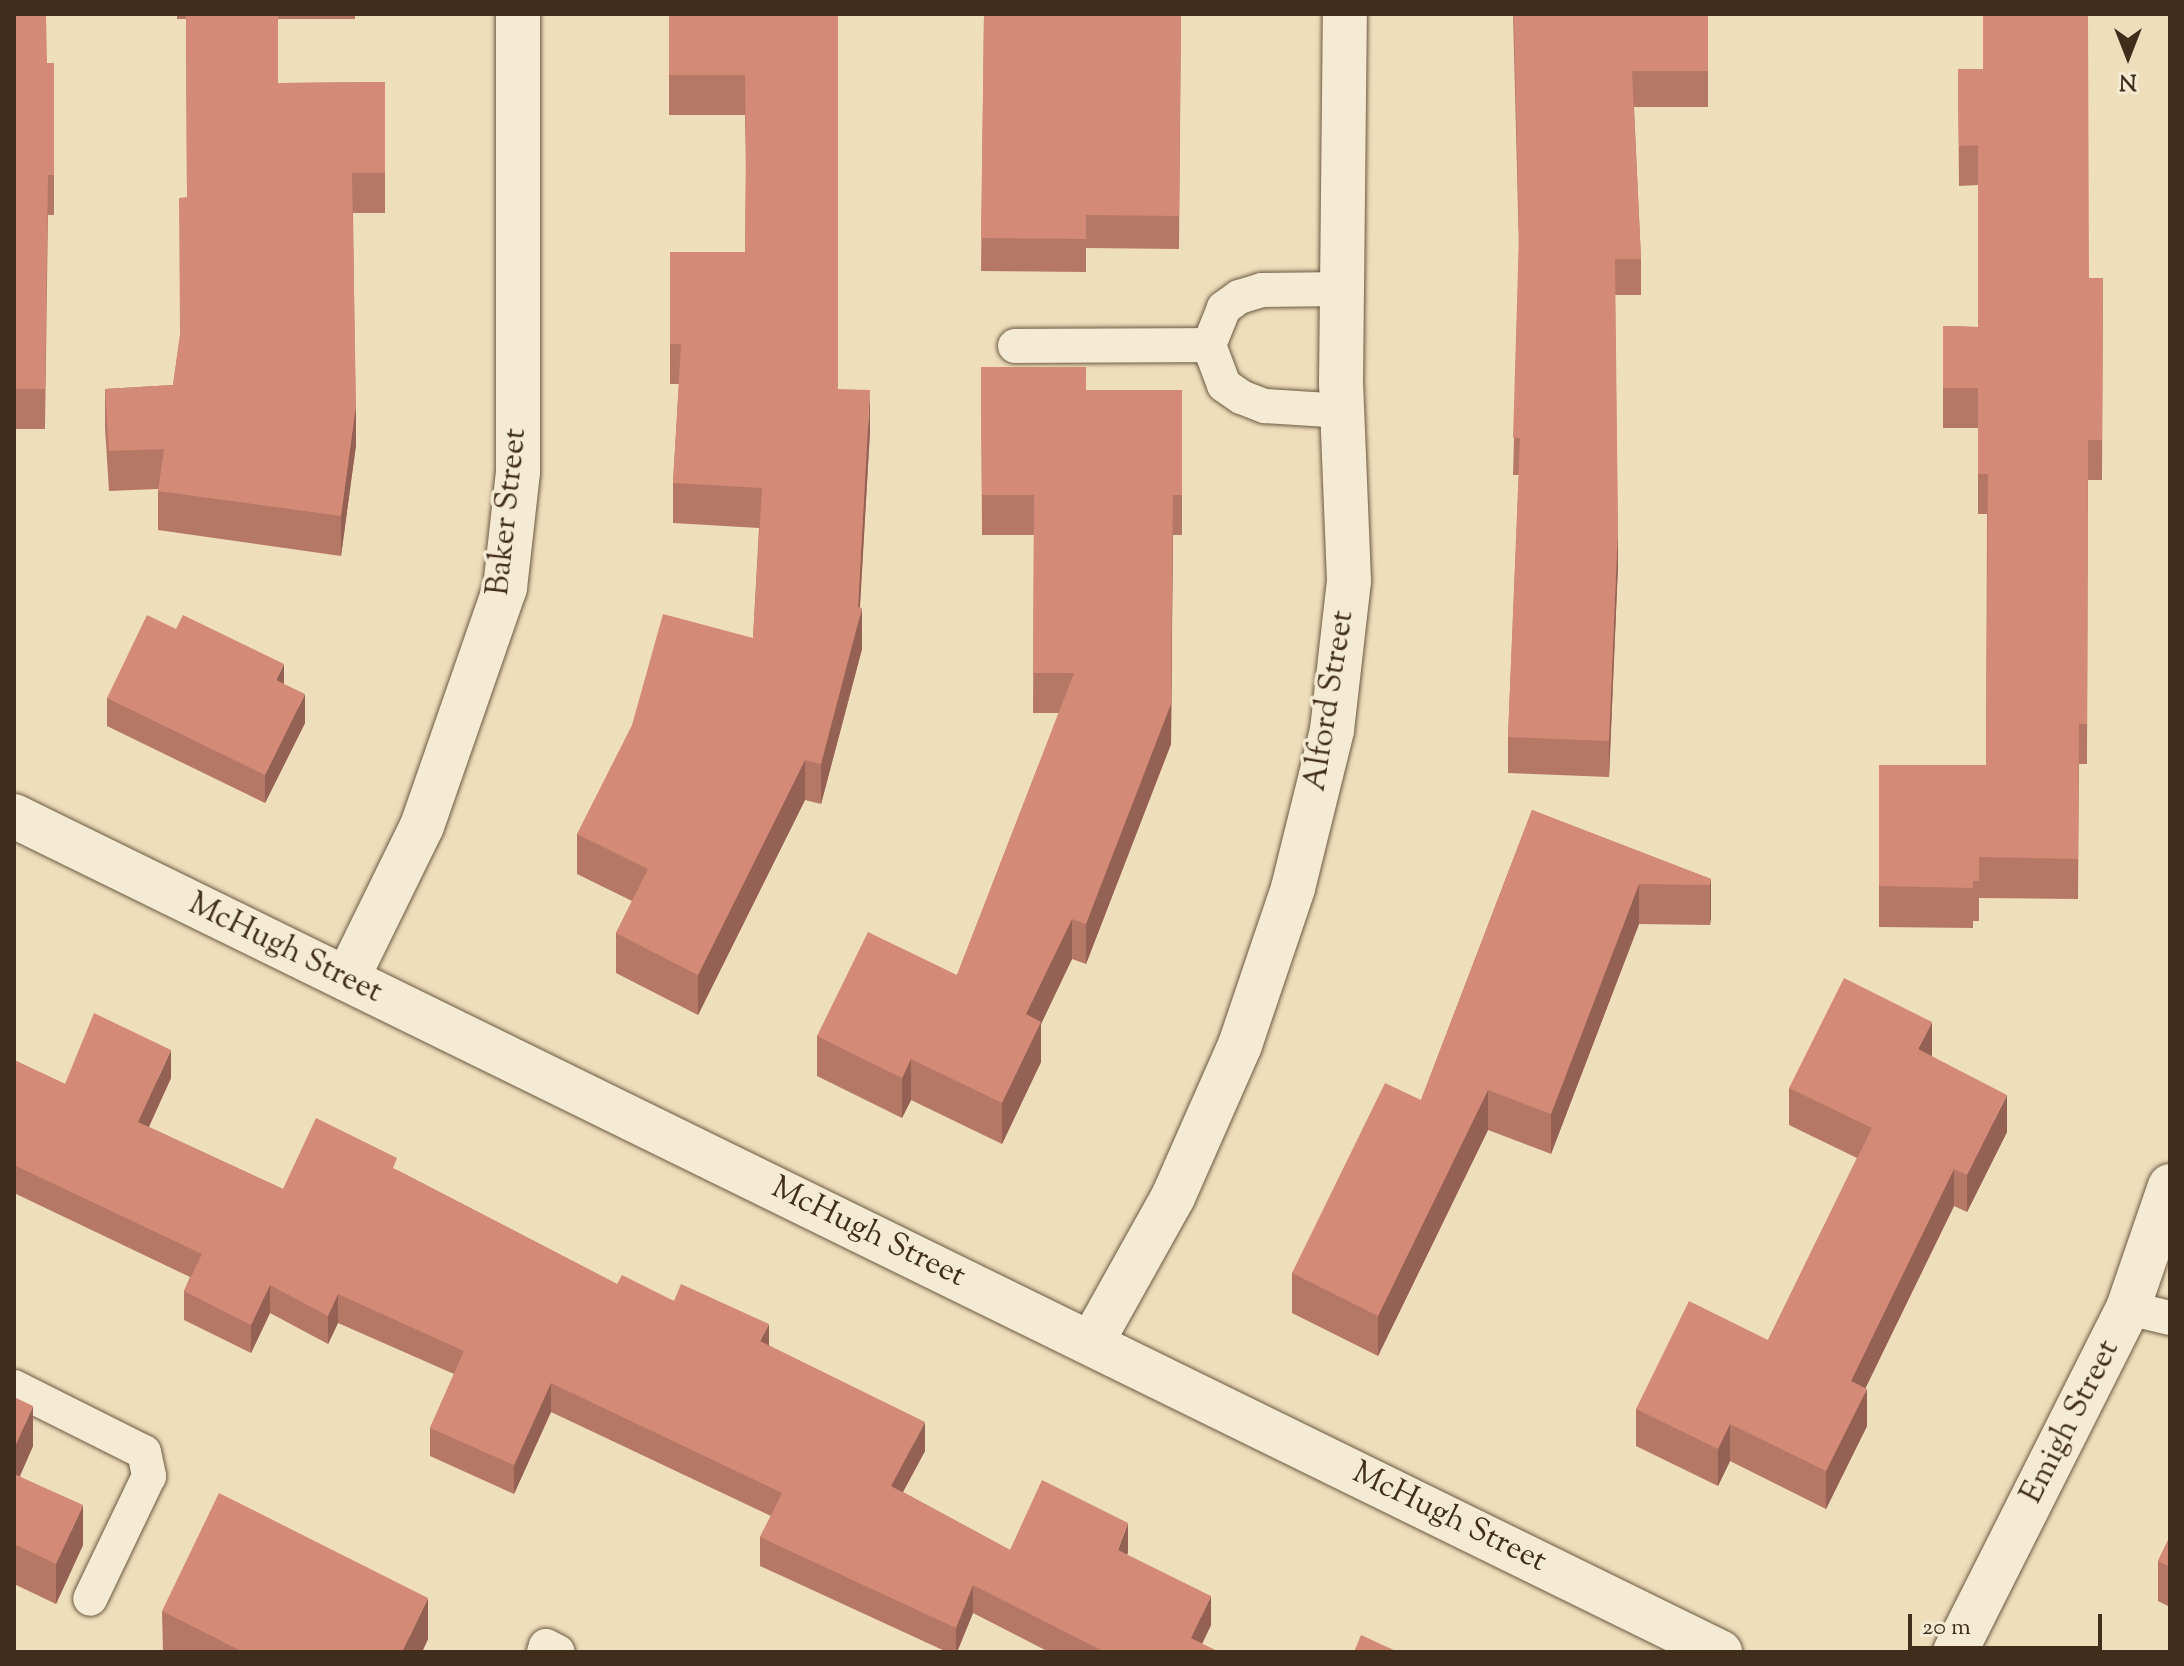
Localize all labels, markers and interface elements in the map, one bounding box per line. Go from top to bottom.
north arrow [2088,16,2168,96]
text: N [2119,64,2137,96]
street label: Baker Street [480,426,536,598]
street label: Alford Street [1297,608,1363,794]
street label: McHugh Street [182,886,388,1012]
street label: McHugh Street [765,1170,971,1296]
street label: Emigh Street [2013,1334,2129,1510]
street label: McHugh Street [1346,1455,1552,1581]
scale bar [1912,1598,2106,1648]
text: 20 m [1922,1611,1971,1645]

